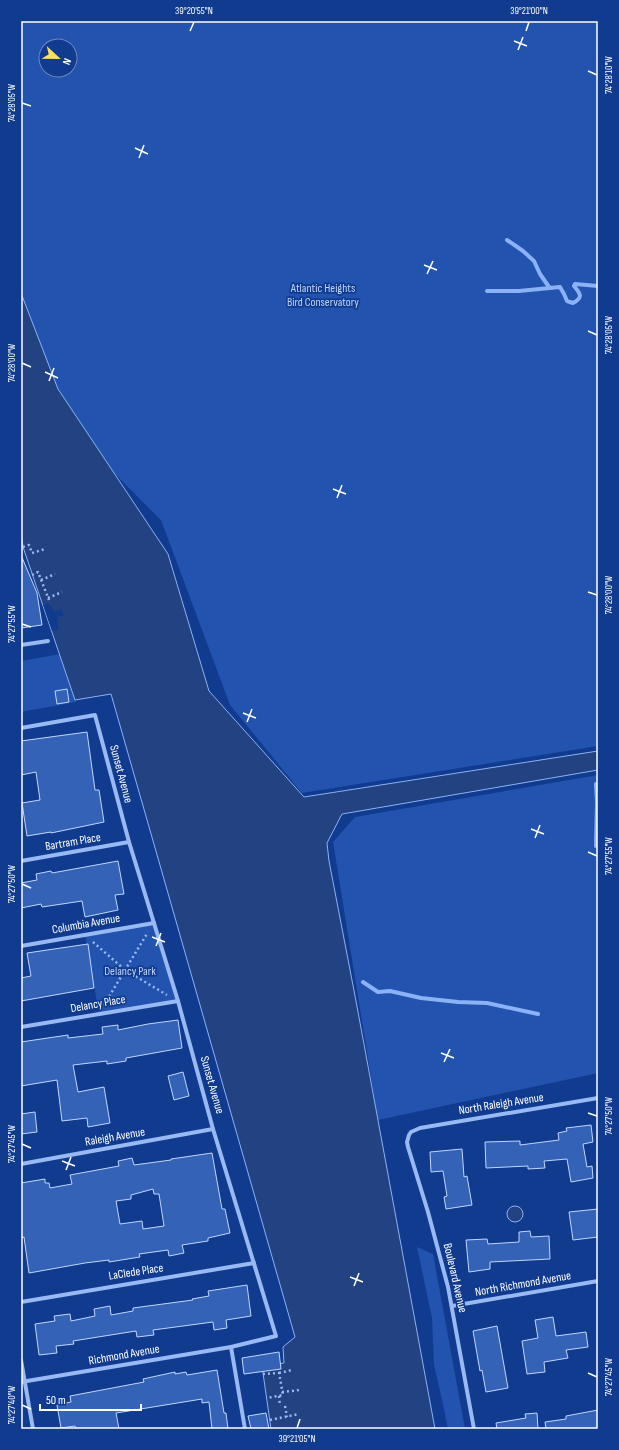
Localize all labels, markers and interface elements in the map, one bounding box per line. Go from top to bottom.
text: 39°20'55"N [175,5,213,17]
text: 39°21'00"N [510,5,548,17]
north arrow [38,38,78,78]
text: N [60,56,74,67]
text: 74°28'10"W [603,56,615,94]
text: 74°28'05"W [6,83,18,122]
park label: Atlantic Heights Bird Conservatory [287,281,359,310]
text: 74°28'05"W [603,315,615,354]
text: 74°28'00"W [6,343,18,382]
text: 74°28'00"W [603,575,615,614]
text: 74°27'55"W [6,605,18,643]
street label: Sunset Avenue [106,743,136,805]
street label: Bartram Place [44,830,102,854]
text: 74°27'55"W [603,837,615,875]
text: 74°27'50"W [6,864,18,903]
street label: Columbia Avenue [51,911,121,937]
park label: Delancy Park [104,964,156,979]
street label: Delancy Place [69,992,127,1016]
street label: Sunset Avenue [197,1054,227,1116]
street label: North Raleigh Avenue [457,1090,545,1118]
text: 74°27'50"W [603,1096,615,1135]
street label: Raleigh Avenue [84,1124,146,1150]
text: 74°27'45"W [6,1125,18,1163]
street label: Boulevard Avenue [440,1242,470,1314]
street label: LaClede Place [108,1260,165,1284]
street label: North Richmond Avenue [474,1268,572,1300]
street label: Richmond Avenue [87,1341,161,1369]
text: 74°27'45"W [603,1358,615,1396]
text: 74°27'40"W [6,1385,18,1424]
scale bar [40,1386,141,1412]
text: 50 m [46,1393,66,1408]
text: 39°21'05"N [278,1433,316,1445]

